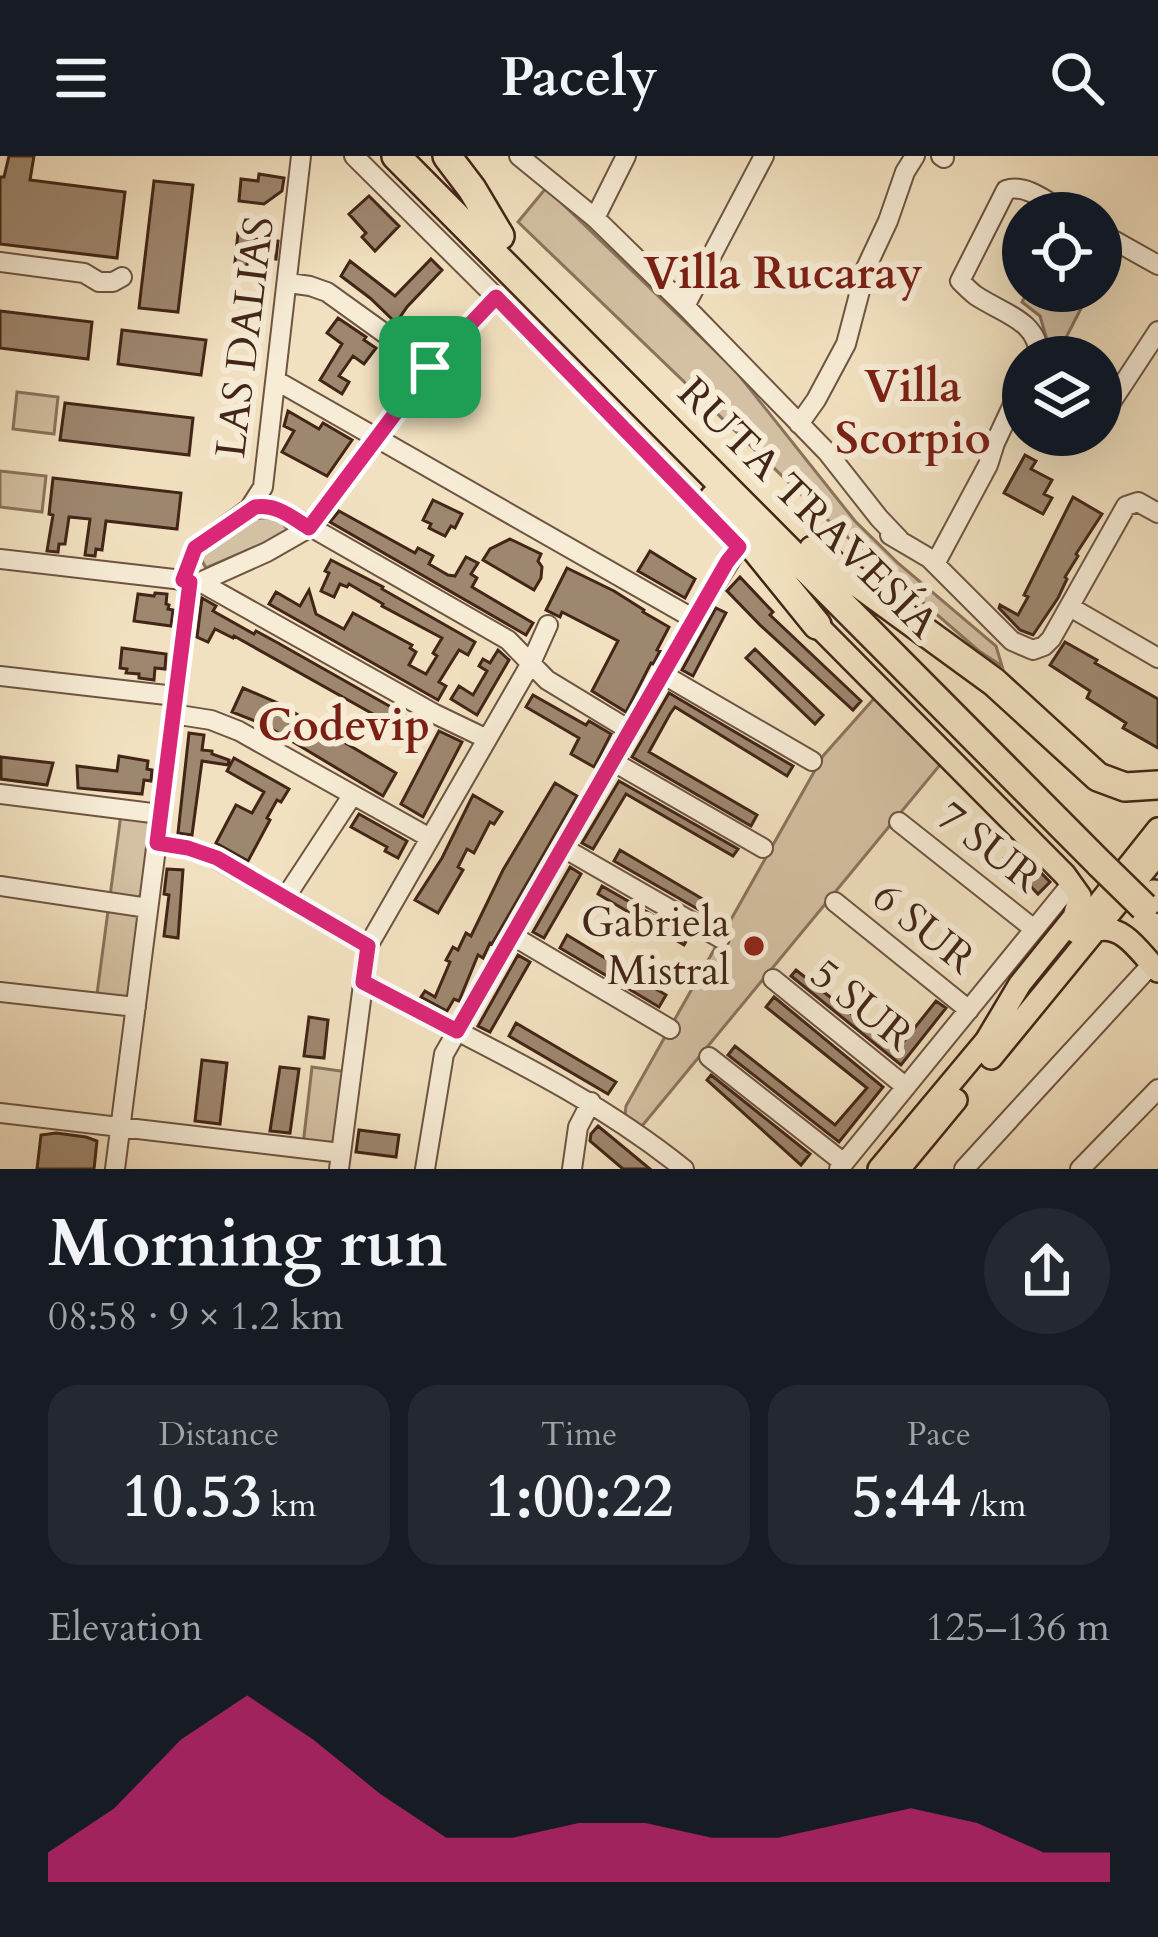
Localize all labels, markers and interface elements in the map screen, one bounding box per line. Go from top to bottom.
text: Pacely [500,42,658,115]
icon: menu [48,45,114,111]
icon: search [1044,45,1110,111]
map controls [1002,192,1122,456]
button: locate [1002,192,1122,312]
street label: LAS DALIAS [202,213,288,461]
district label: Villa Rucaray [643,243,923,304]
pin [379,316,481,418]
icon: arrive [397,334,463,400]
button: layers [1002,336,1122,456]
district label: Villa Scorpio [835,356,991,469]
street label: RUTA TRAVESÍA [665,365,951,651]
district label: Codevip [258,695,430,756]
street label: 7 SUR [925,788,1053,906]
street label: 6 SUR [861,869,987,987]
place label: Gabriela Mistral [581,894,730,999]
marker: Gabriela Mistral [741,933,767,959]
street label: 5 SUR [799,946,925,1064]
text: Morning run [48,1200,447,1289]
button: share [984,1208,1110,1334]
text: 08:58 · 9 × 1.2 km [48,1290,344,1343]
text: Distance [159,1412,279,1457]
text: Time [541,1412,617,1457]
text: Pace [907,1412,971,1457]
text: 10.53 [122,1457,262,1538]
text: 1:00:22 [485,1457,673,1538]
text: 5:44 [852,1457,961,1538]
text: km [262,1483,316,1528]
text: /km [961,1483,1026,1528]
text: Elevation [48,1601,203,1654]
text: 125–136 m [925,1601,1110,1654]

